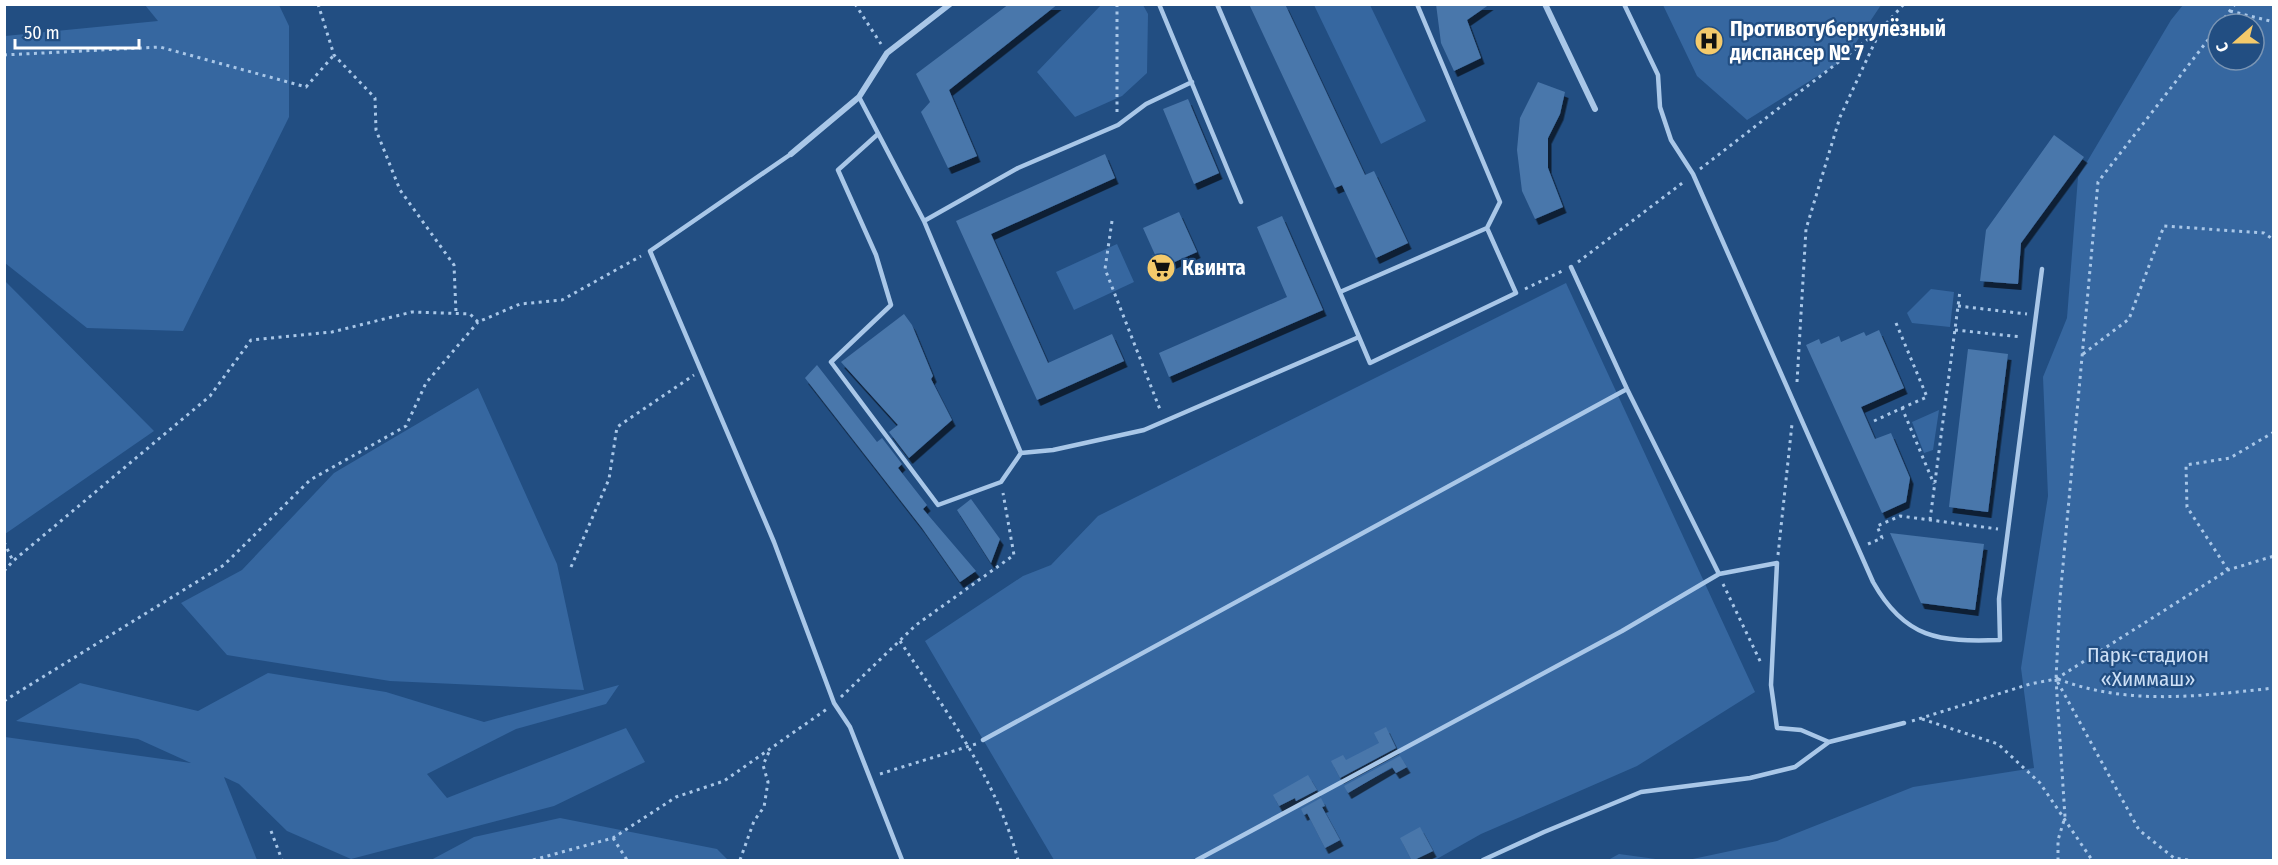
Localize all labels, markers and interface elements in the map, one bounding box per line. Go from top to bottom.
scale bar [15,12,140,50]
north arrow [2206,12,2266,72]
place label: Противотуберкулёзный диспансер № 7 [1729,16,1946,66]
text: 50 m [24,22,60,44]
hospital icon: Противотуберкулёзный диспансер № 7 [1693,25,1725,57]
text: С [2212,39,2233,55]
supermarket icon: Квинта [1145,252,1177,284]
place label: Квинта [1182,255,1246,281]
park label: Парк-стадион «Химмаш» [2087,642,2209,692]

